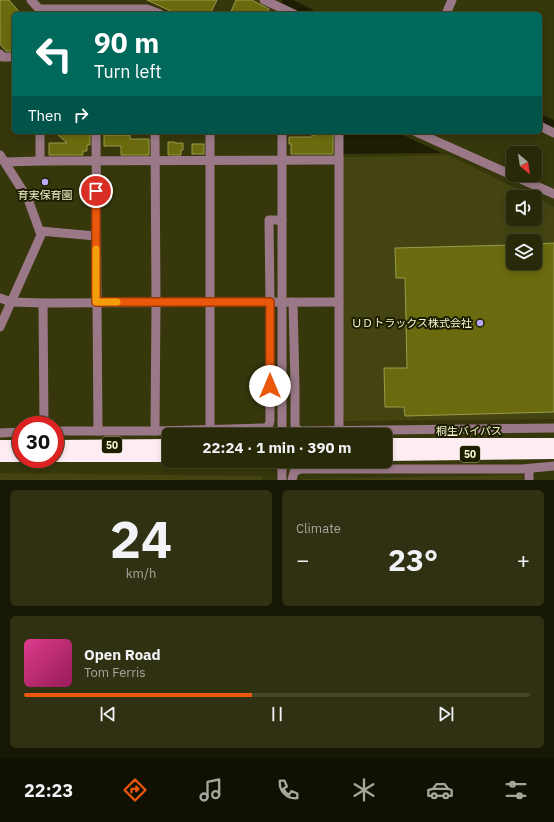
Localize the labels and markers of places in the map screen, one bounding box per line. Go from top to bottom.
pin [79,174,113,208]
marker: 育実保育園 [40,177,50,187]
place label: 育実保育園 [18,188,73,202]
place label: ＵＤトラックス株式会社 [351,316,472,330]
marker: ＵＤトラックス株式会社 [475,318,485,328]

